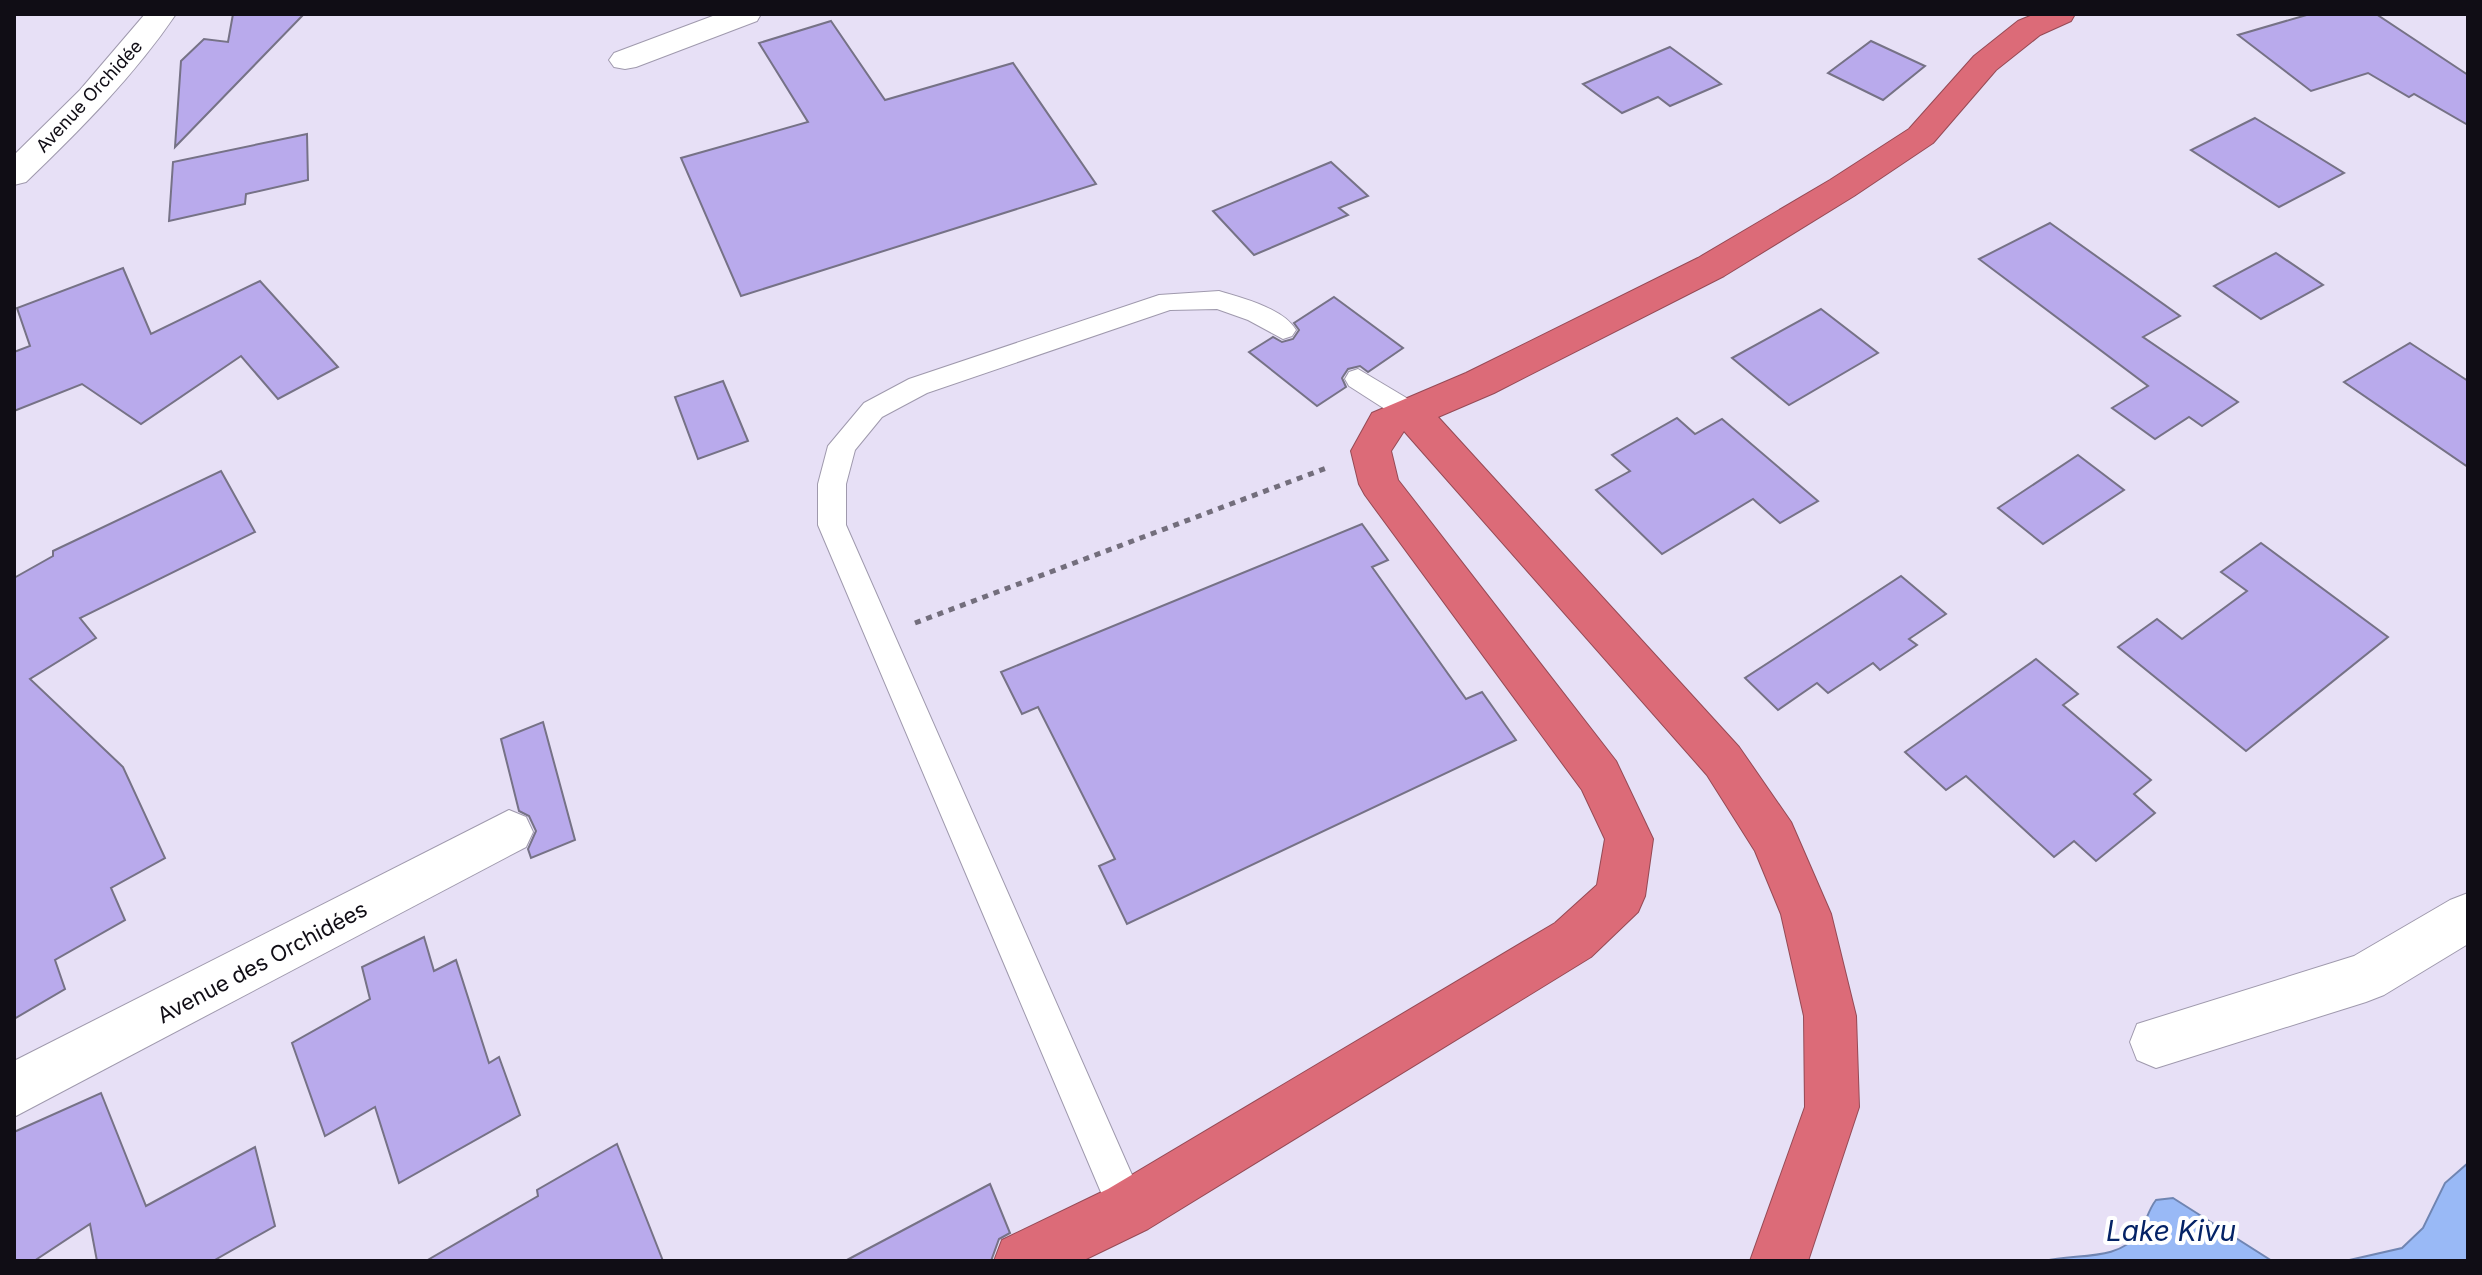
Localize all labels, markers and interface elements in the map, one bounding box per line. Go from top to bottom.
street label: Avenue Orchidée [32,36,146,156]
street label: Avenue des Orchidées [153,896,371,1028]
water label: Lake Kivu [2106,1214,2236,1248]

